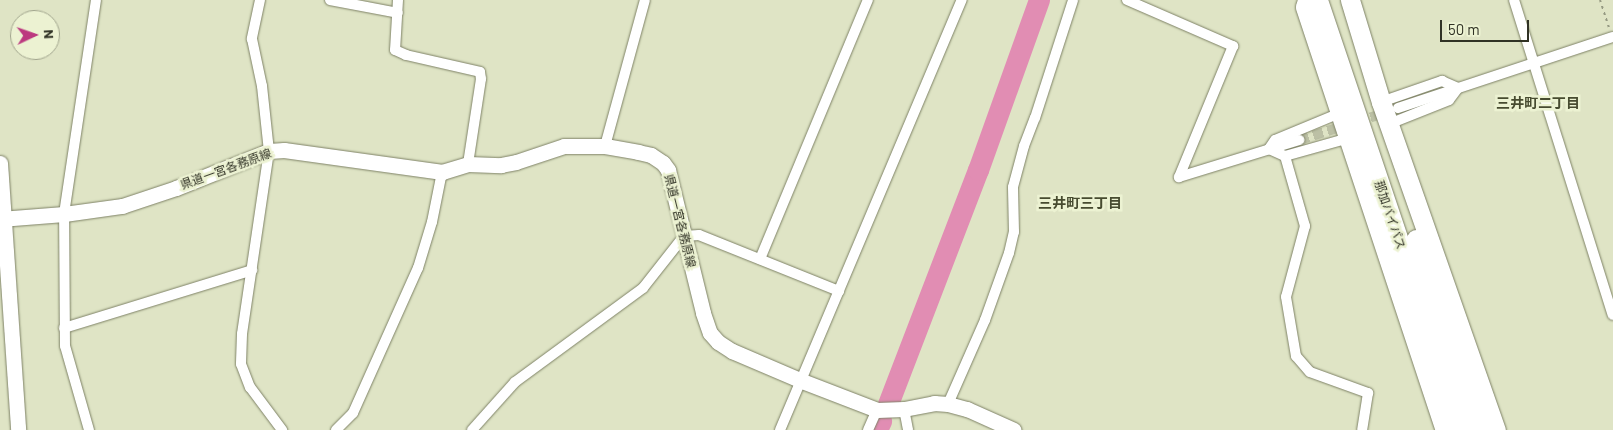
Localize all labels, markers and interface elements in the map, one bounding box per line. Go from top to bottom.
north arrow [10,10,60,60]
scale bar [1443,10,1532,42]
text: 50 m [1448,20,1480,38]
text: N [41,29,58,39]
district label: 三井町二丁目 [1496,95,1580,111]
street label: 県道一宮各務原線 [178,146,274,192]
street label: 県道一宮各務原線 [661,173,699,269]
street label: 那加バイパス [1371,179,1409,251]
district label: 三井町三丁目 [1038,195,1122,211]

